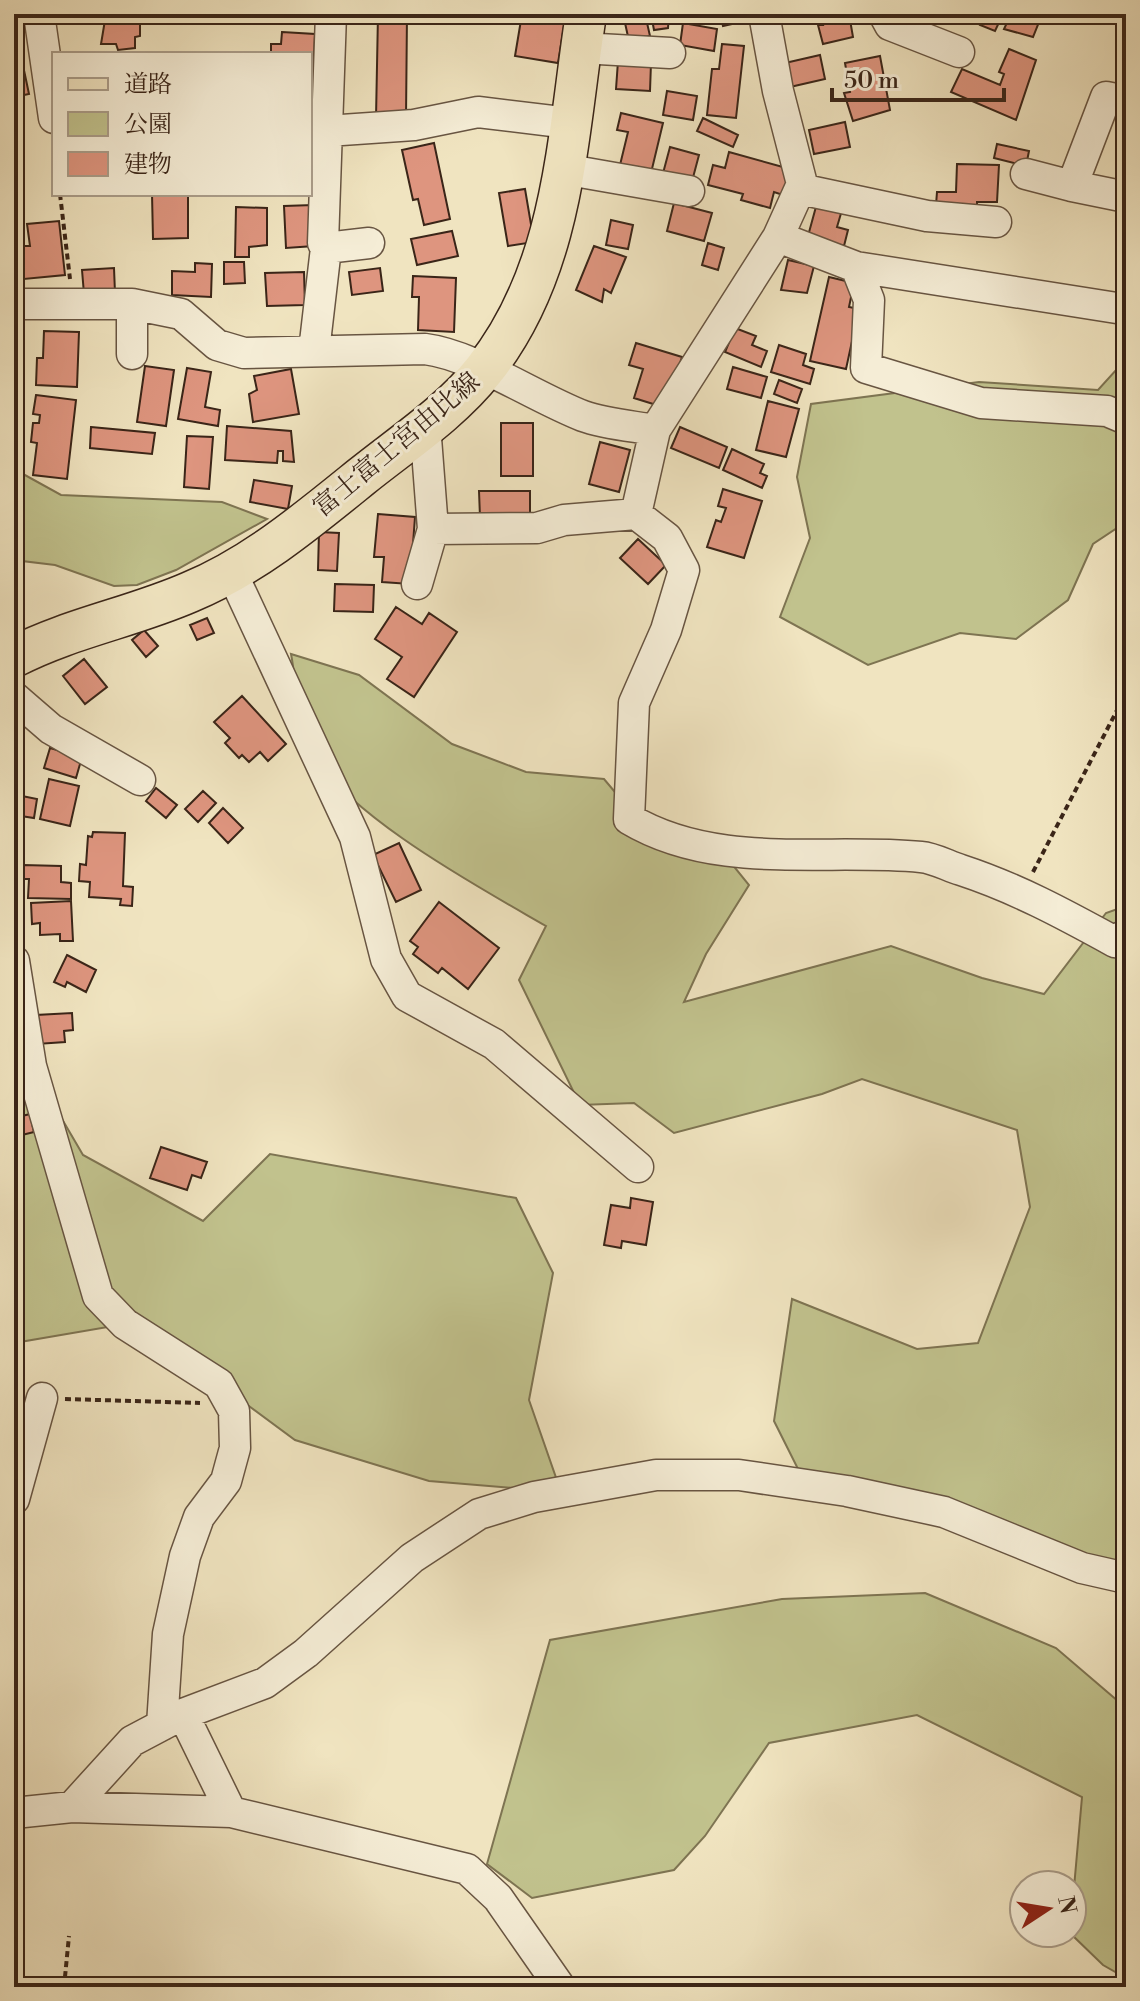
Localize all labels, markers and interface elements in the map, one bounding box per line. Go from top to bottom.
legend [52,52,312,196]
scale bar [832,52,1004,102]
text: 50 m [844,66,899,96]
text: 道路 [124,70,172,100]
text: 公園 [124,110,172,140]
text: 建物 [124,150,172,180]
street label: 富士富士宮由比線 [307,366,487,524]
north arrow [1008,1869,1088,1949]
text: N [1051,1894,1081,1917]

